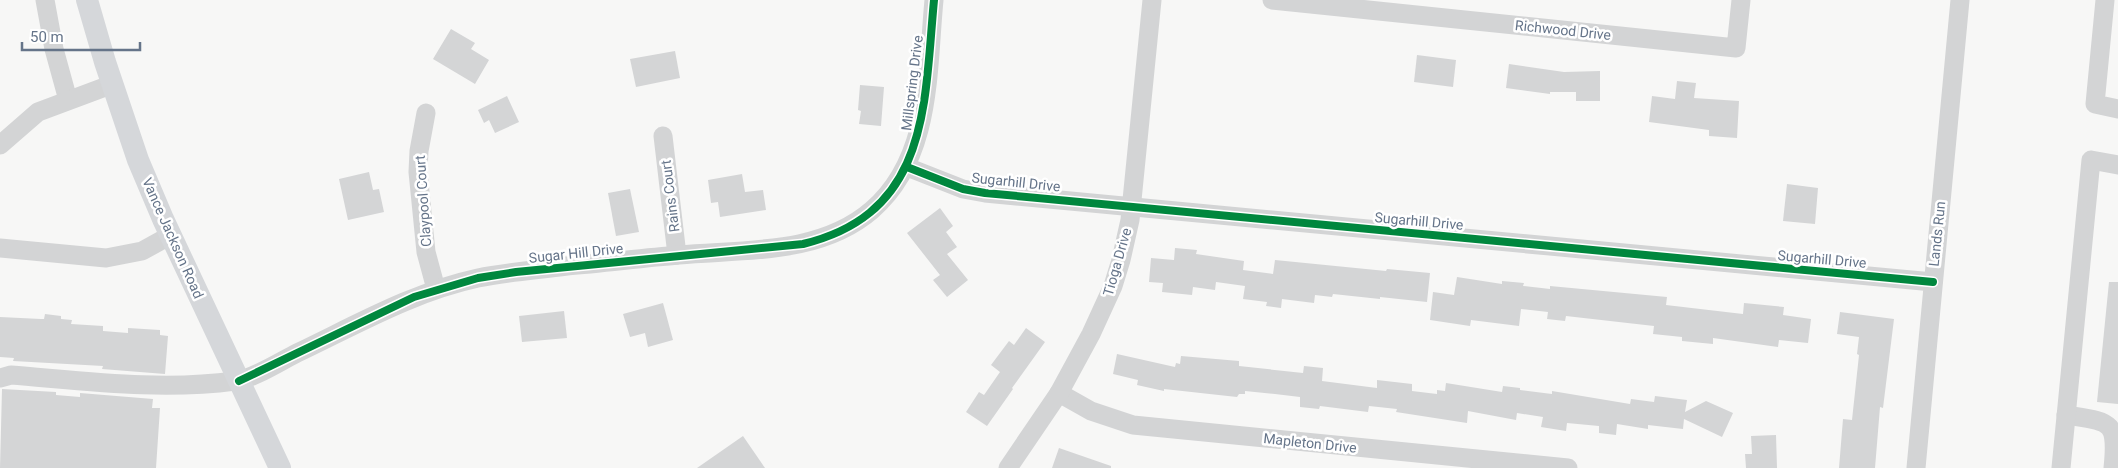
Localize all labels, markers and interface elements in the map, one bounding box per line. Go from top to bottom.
street label: Richwood Drive [1514,17,1612,43]
scale bar [22,20,140,52]
text: 50 m [30,28,64,46]
street label: Millspring Drive [898,34,926,132]
street label: Claypool Court [412,154,434,247]
street label: Rains Court [658,159,682,233]
street label: Sugarhill Drive [971,169,1061,195]
street label: Vance Jackson Road [139,175,207,301]
street label: Lands Run [1926,201,1948,267]
street label: Sugarhill Drive [1374,209,1464,233]
street label: Tioga Drive [1100,226,1134,298]
street label: Sugar Hill Drive [528,240,624,266]
street label: Sugarhill Drive [1777,247,1867,271]
street label: Mapleton Drive [1263,430,1357,456]

